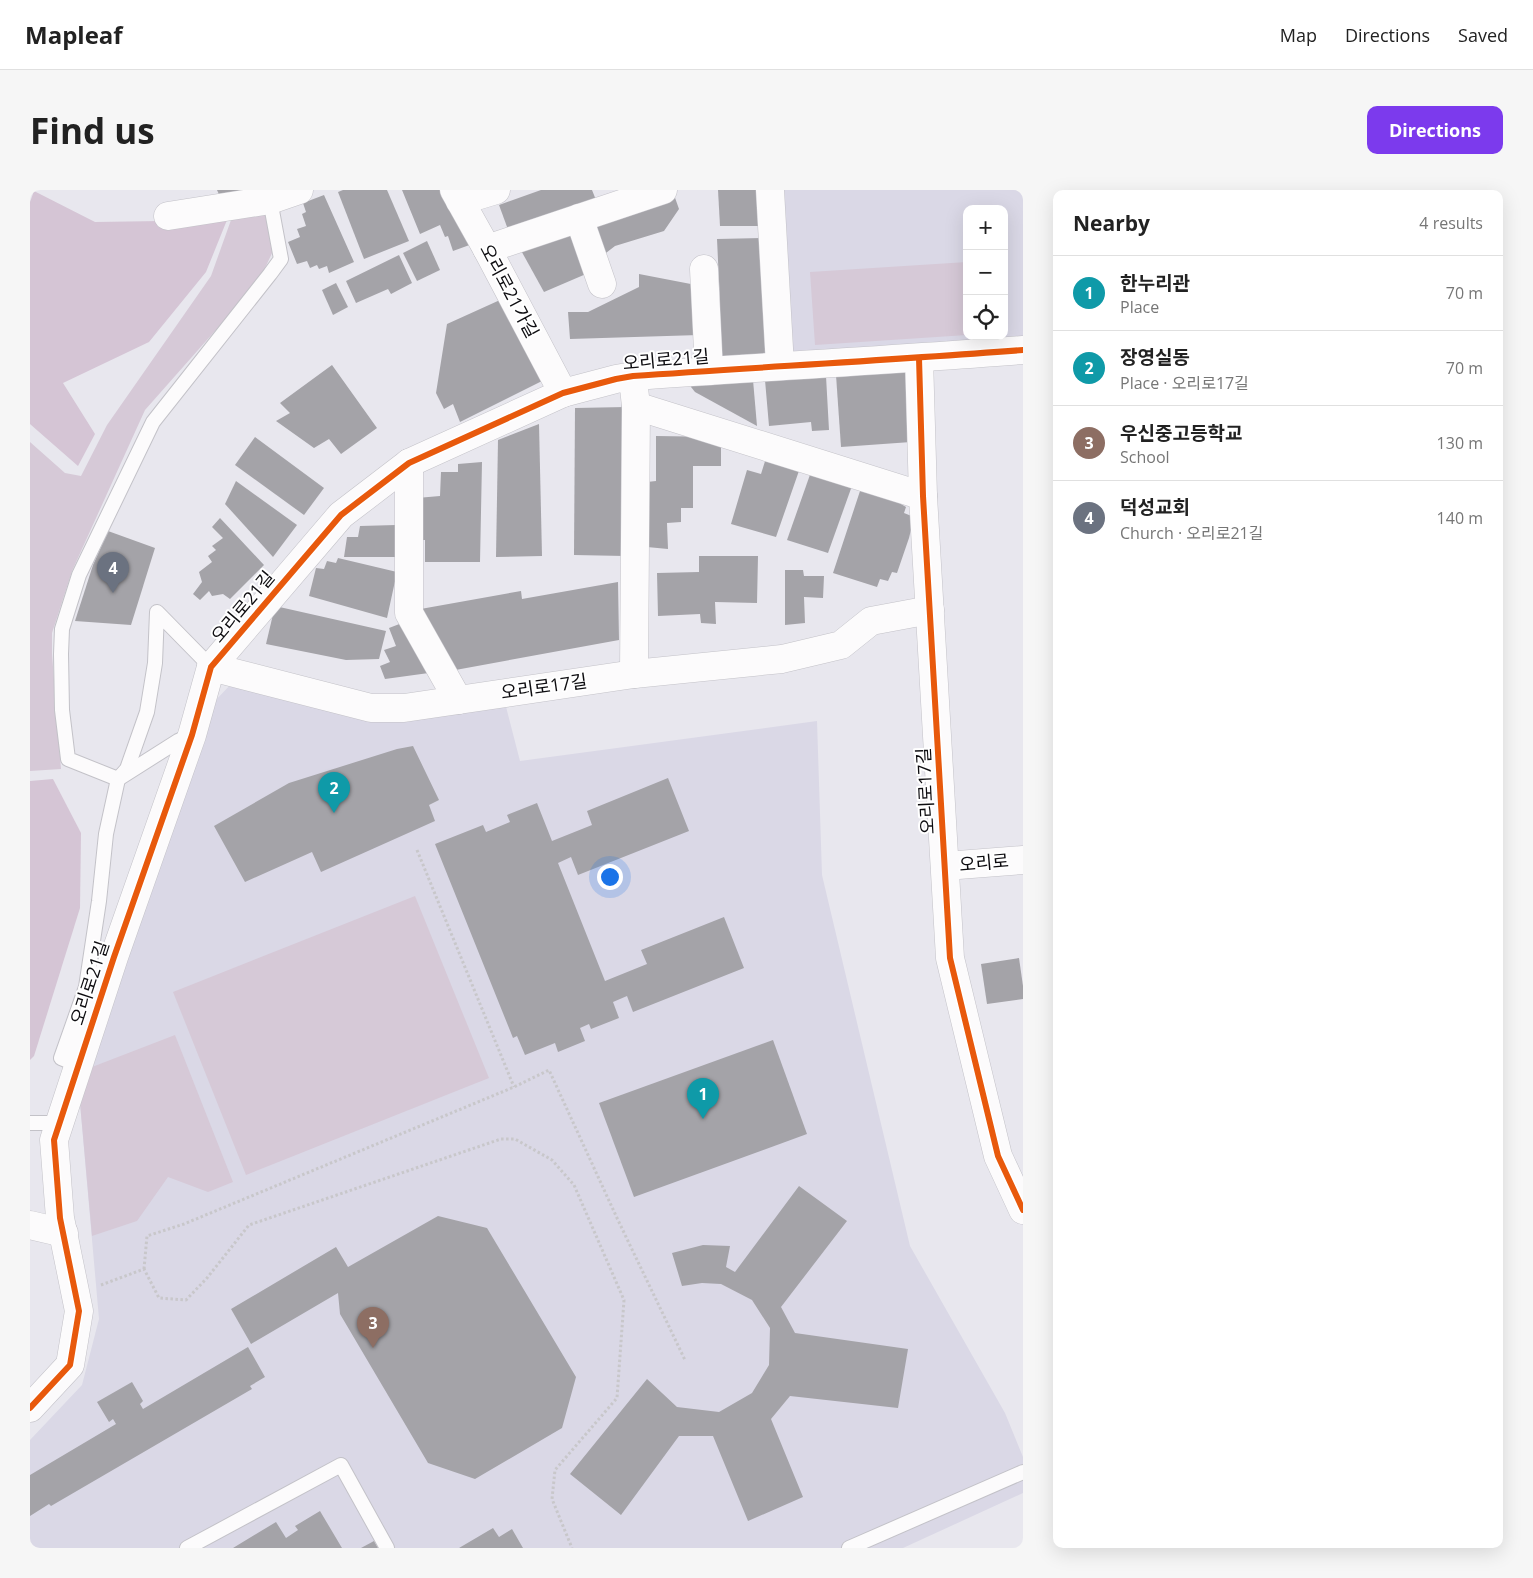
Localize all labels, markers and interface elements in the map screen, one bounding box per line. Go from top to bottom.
text: Mapleaf [25,18,123,51]
text: Map [1280,23,1317,47]
text: Directions [1345,23,1430,47]
text: Saved [1458,23,1508,47]
button: Directions [1367,106,1503,154]
text: Find us [30,107,155,154]
map controls [963,205,1008,340]
button: + [963,205,1008,250]
text: Nearby [1073,209,1150,237]
text: 4 results [1419,212,1483,234]
street label: 오리로21가길 [475,239,545,342]
button: − [963,250,1008,295]
text: 한누리관 [1120,270,1190,296]
text: 1 [1084,282,1094,304]
text: 70 m [1446,282,1483,304]
button: locate [963,295,1008,340]
text: Place [1120,296,1159,318]
street label: 오리로21길 [622,343,710,375]
text: 장영실동 [1120,344,1190,370]
text: 2 [1084,357,1094,379]
text: 70 m [1446,357,1483,379]
text: Place · 오리로17길 [1120,372,1249,394]
text: 우신중고등학교 [1120,420,1242,446]
text: 3 [1084,432,1094,454]
text: 130 m [1437,432,1483,454]
text: School [1120,446,1170,468]
text: 덕성교회 [1120,494,1190,520]
text: 4 [1084,507,1094,529]
text: 140 m [1437,507,1483,529]
text: Church · 오리로21길 [1120,522,1263,544]
pin: 4 [97,552,129,593]
street label: 오리로21길 [205,565,279,647]
street label: 오리로17길 [499,668,589,704]
street label: 오리로17길 [911,747,939,835]
pin: 2 [318,772,350,813]
street label: 오리로 [958,848,1010,876]
your location [597,864,623,890]
street label: 오리로21길 [64,938,114,1028]
pin: 1 [687,1078,719,1119]
pin: 3 [357,1307,389,1348]

